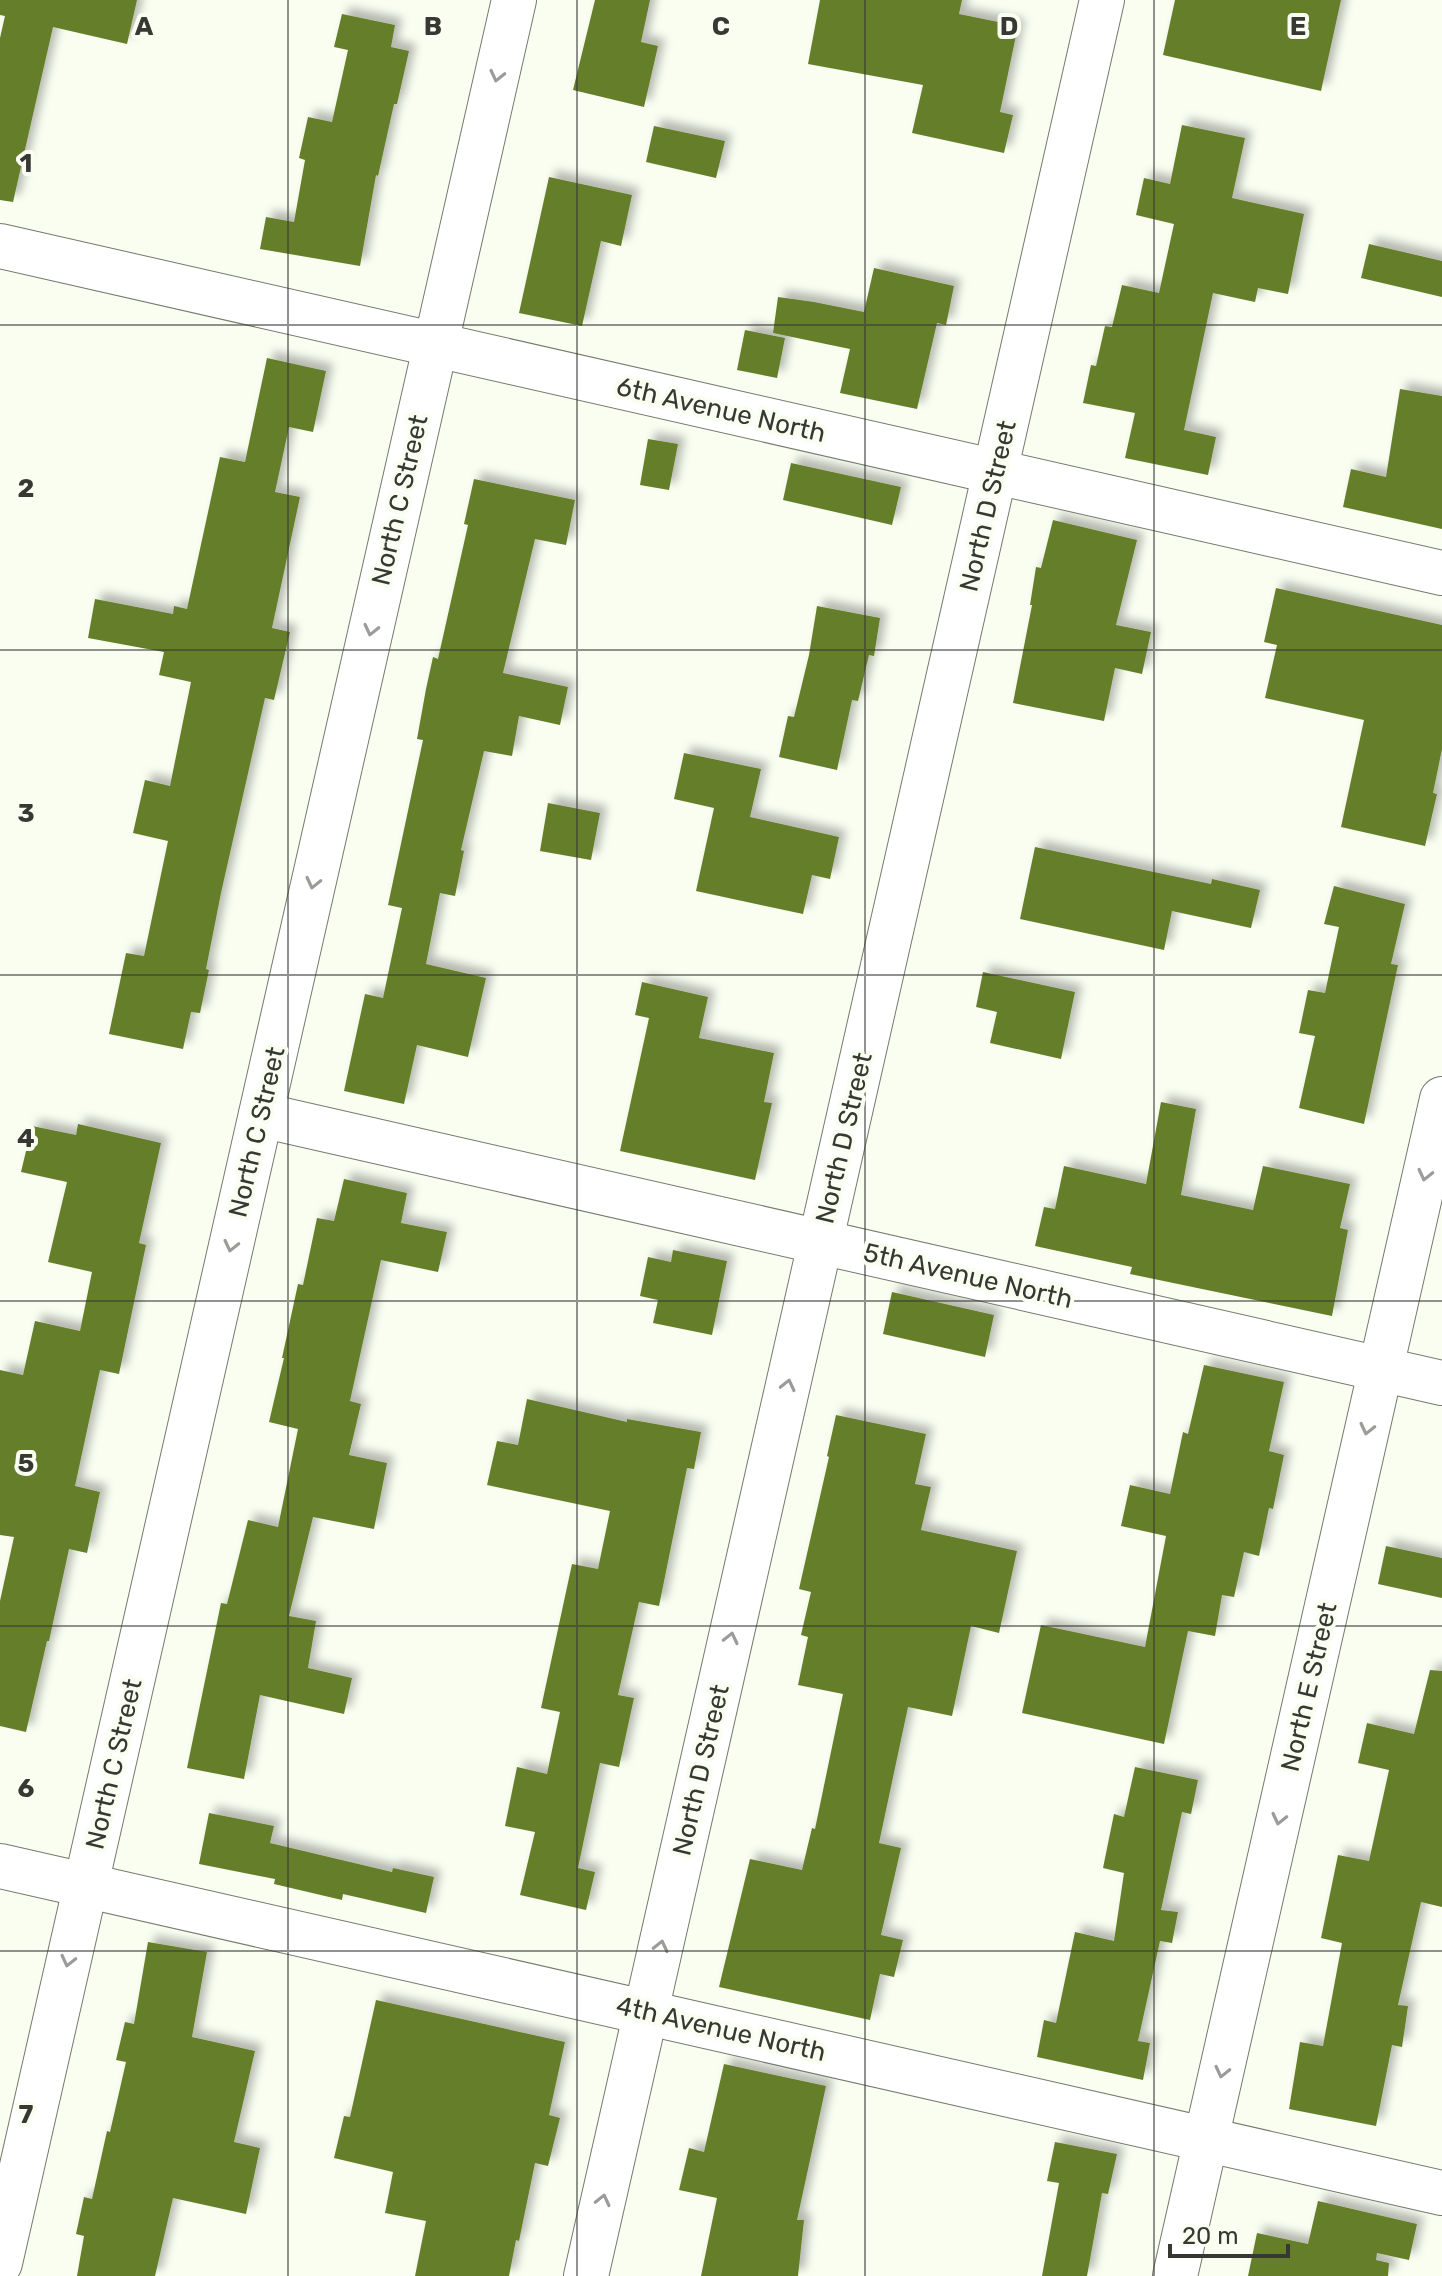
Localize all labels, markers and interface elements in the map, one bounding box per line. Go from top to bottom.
text: A [135,11,154,42]
text: B [424,11,442,42]
text: C [712,11,730,42]
text: D [1000,11,1018,42]
text: E [1290,11,1306,42]
one-way arrow [489,69,506,82]
text: 1 [20,148,32,179]
street label: 6th Avenue North [613,371,829,449]
street label: North C Street [365,412,435,588]
street label: North D Street [953,417,1023,595]
text: 2 [18,473,34,504]
one-way arrow [363,623,380,636]
text: 3 [17,798,35,829]
one-way arrow [305,876,322,890]
street label: North C Street [222,1044,292,1220]
street label: North D Street [809,1049,879,1227]
text: 4 [17,1123,35,1154]
one-way arrow [1417,1168,1434,1181]
street label: 5th Avenue North [861,1237,1075,1315]
one-way arrow [223,1239,240,1253]
one-way arrow [779,1378,796,1392]
one-way arrow [1359,1421,1376,1435]
text: 5 [18,1448,34,1479]
street label: North E Street [1274,1599,1344,1775]
one-way arrow [722,1632,739,1646]
street label: North C Street [79,1676,149,1852]
street label: North D Street [666,1681,736,1859]
text: 6 [18,1773,35,1804]
one-way arrow [1271,1811,1288,1825]
one-way arrow [652,1940,669,1954]
one-way arrow [60,1954,77,1967]
street label: 4th Avenue North [613,1990,829,2068]
one-way arrow [1214,2065,1231,2079]
text: 7 [19,2099,34,2130]
one-way arrow [594,2194,611,2207]
scale bar [1170,2208,1288,2258]
text: 20 m [1182,2222,1239,2250]

